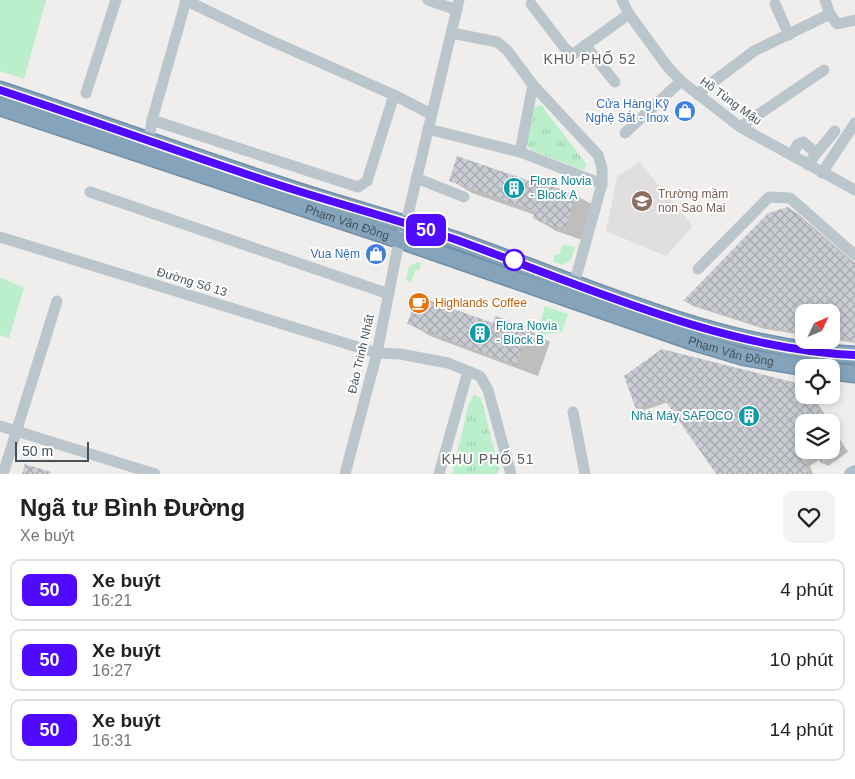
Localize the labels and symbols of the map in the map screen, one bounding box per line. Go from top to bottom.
district label: KHU PHỐ 52 [543,50,637,67]
street label: Hồ Tùng Mậu [698,74,764,128]
place label: Cửa Hàng Kỹ Nghệ Sắt - Inox [586,97,669,125]
shop icon: Cửa Hàng Kỹ Nghệ Sắt - Inox [673,99,697,123]
place label: Flora Novia - Block A [530,174,592,202]
building icon: Flora Novia - Block A [502,176,526,200]
place label: Trường mầm non Sao Mai [658,187,728,215]
school or university icon: Trường mầm non Sao Mai [630,189,654,213]
street label: Phạm Văn Đồng [303,202,391,243]
line badge: 50 [404,214,448,246]
shop icon: Vua Nệm [364,242,388,266]
place label: Vua Nệm [310,247,360,261]
unlabelled marker [503,249,525,271]
street label: Đường Số 13 [155,265,229,299]
cafe icon: Highlands Coffee [407,291,431,315]
place label: Highlands Coffee [435,296,527,310]
north arrow [795,304,840,349]
street label: Đào Trinh Nhất [345,312,377,395]
place label: Flora Novia - Block B [496,319,558,347]
building icon: Flora Novia - Block B [468,321,492,345]
street label: Phạm Văn Đồng [686,333,775,369]
building icon: Nhà Máy SAFOCO [737,404,761,428]
place label: Nhà Máy SAFOCO [631,409,733,423]
scale bar [15,439,89,462]
district label: KHU PHỐ 51 [441,450,535,467]

